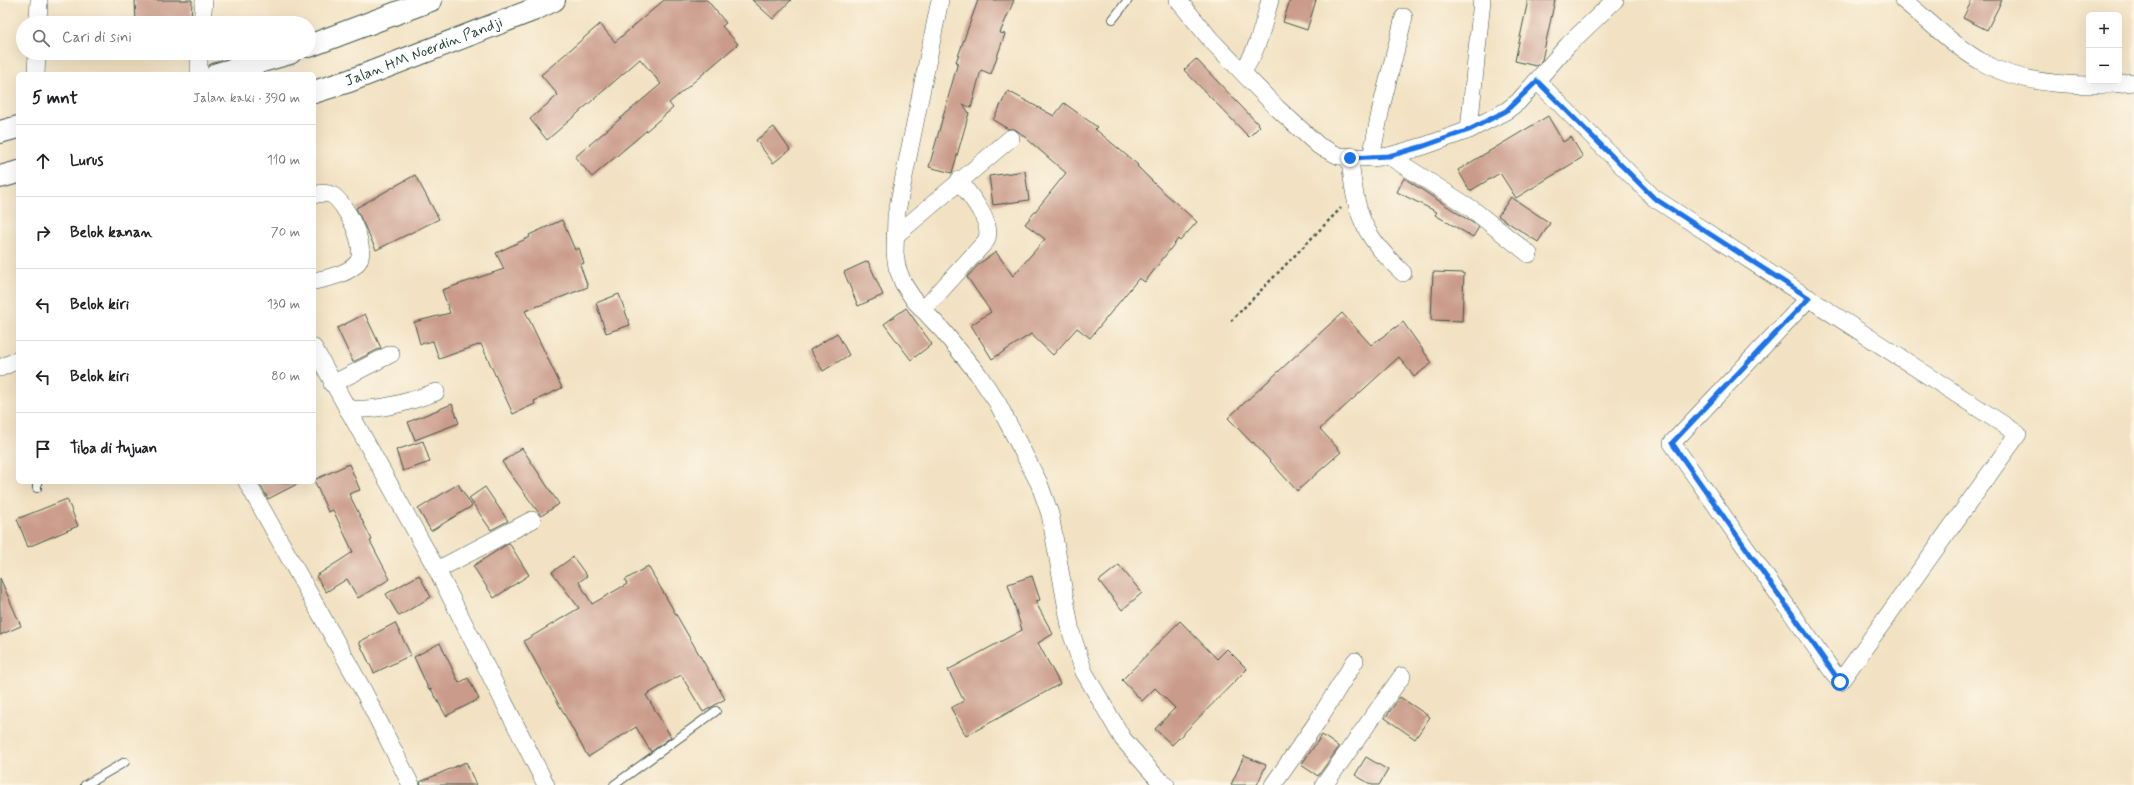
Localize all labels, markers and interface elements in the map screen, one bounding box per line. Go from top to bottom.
map controls [2086,12,2122,84]
button: + [2086,12,2122,48]
street label: Jalan HM Noerdin Pandji [342,13,506,92]
search box [16,16,316,60]
icon: search [30,27,52,49]
text: Cari di sini [62,28,132,48]
button: − [2086,48,2122,84]
text: 5 mnt [32,87,78,109]
text: Jalan kaki · 390 m [193,90,300,107]
route end [1341,149,1359,167]
icon: ahead [32,150,54,172]
text: Lurus [70,151,103,171]
text: 110 m [267,152,300,169]
icon: right [32,222,54,244]
text: Belok kanan [70,223,153,243]
text: 70 m [271,224,300,241]
icon: left [32,294,54,316]
text: Belok kiri [70,295,129,315]
text: 130 m [267,296,300,313]
icon: left [32,366,54,388]
text: Belok kiri [70,367,129,387]
text: 80 m [271,368,300,385]
icon: arrive [32,438,54,460]
text: Tiba di tujuan [70,439,157,459]
route start [1831,673,1849,691]

